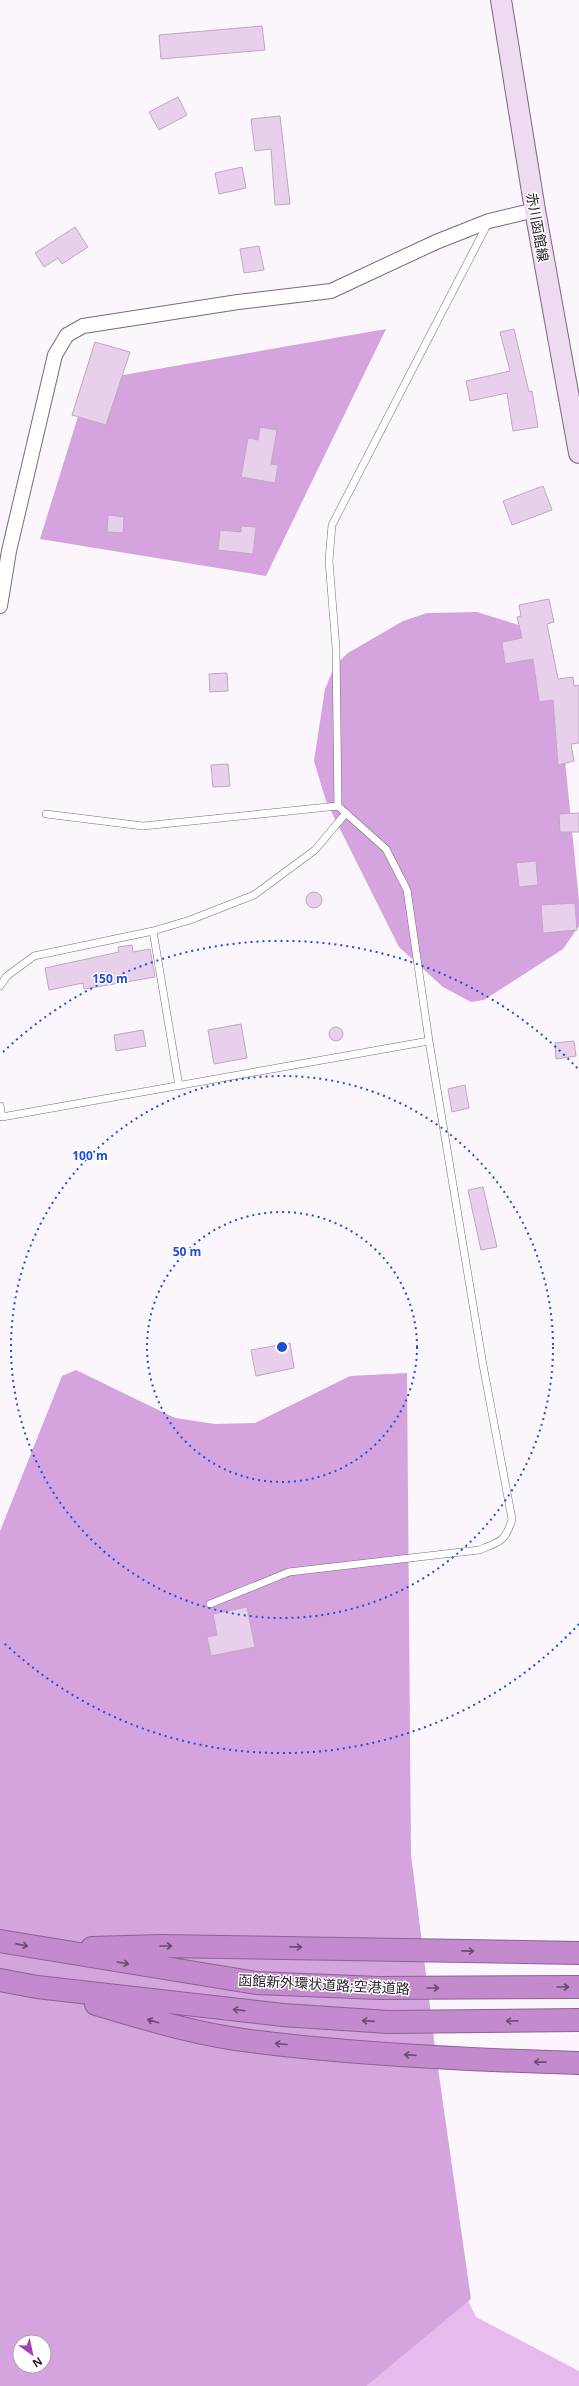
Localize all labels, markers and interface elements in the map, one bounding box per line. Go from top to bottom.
street label: 赤川函館線 [523,191,553,263]
text: 150 m [92,970,128,987]
text: 100 m [72,1147,108,1164]
text: 50 m [173,1243,201,1260]
centre of rings [275,1340,289,1354]
one-way arrow [15,1941,28,1949]
one-way arrow [159,1942,172,1950]
one-way arrow [289,1944,302,1951]
one-way arrow [461,1947,474,1955]
one-way arrow [116,1959,129,1967]
street label: 函館新外環状道路;空港道路 [238,1970,410,1998]
one-way arrow [556,1983,569,1991]
one-way arrow [426,1984,439,1992]
one-way arrow [232,2006,245,2014]
one-way arrow [147,2017,160,2024]
one-way arrow [362,2017,375,2024]
one-way arrow [506,2017,519,2025]
one-way arrow [275,2041,288,2048]
one-way arrow [404,2051,417,2059]
one-way arrow [534,2058,547,2066]
north arrow [12,2334,52,2374]
text: N [30,2354,46,2372]

